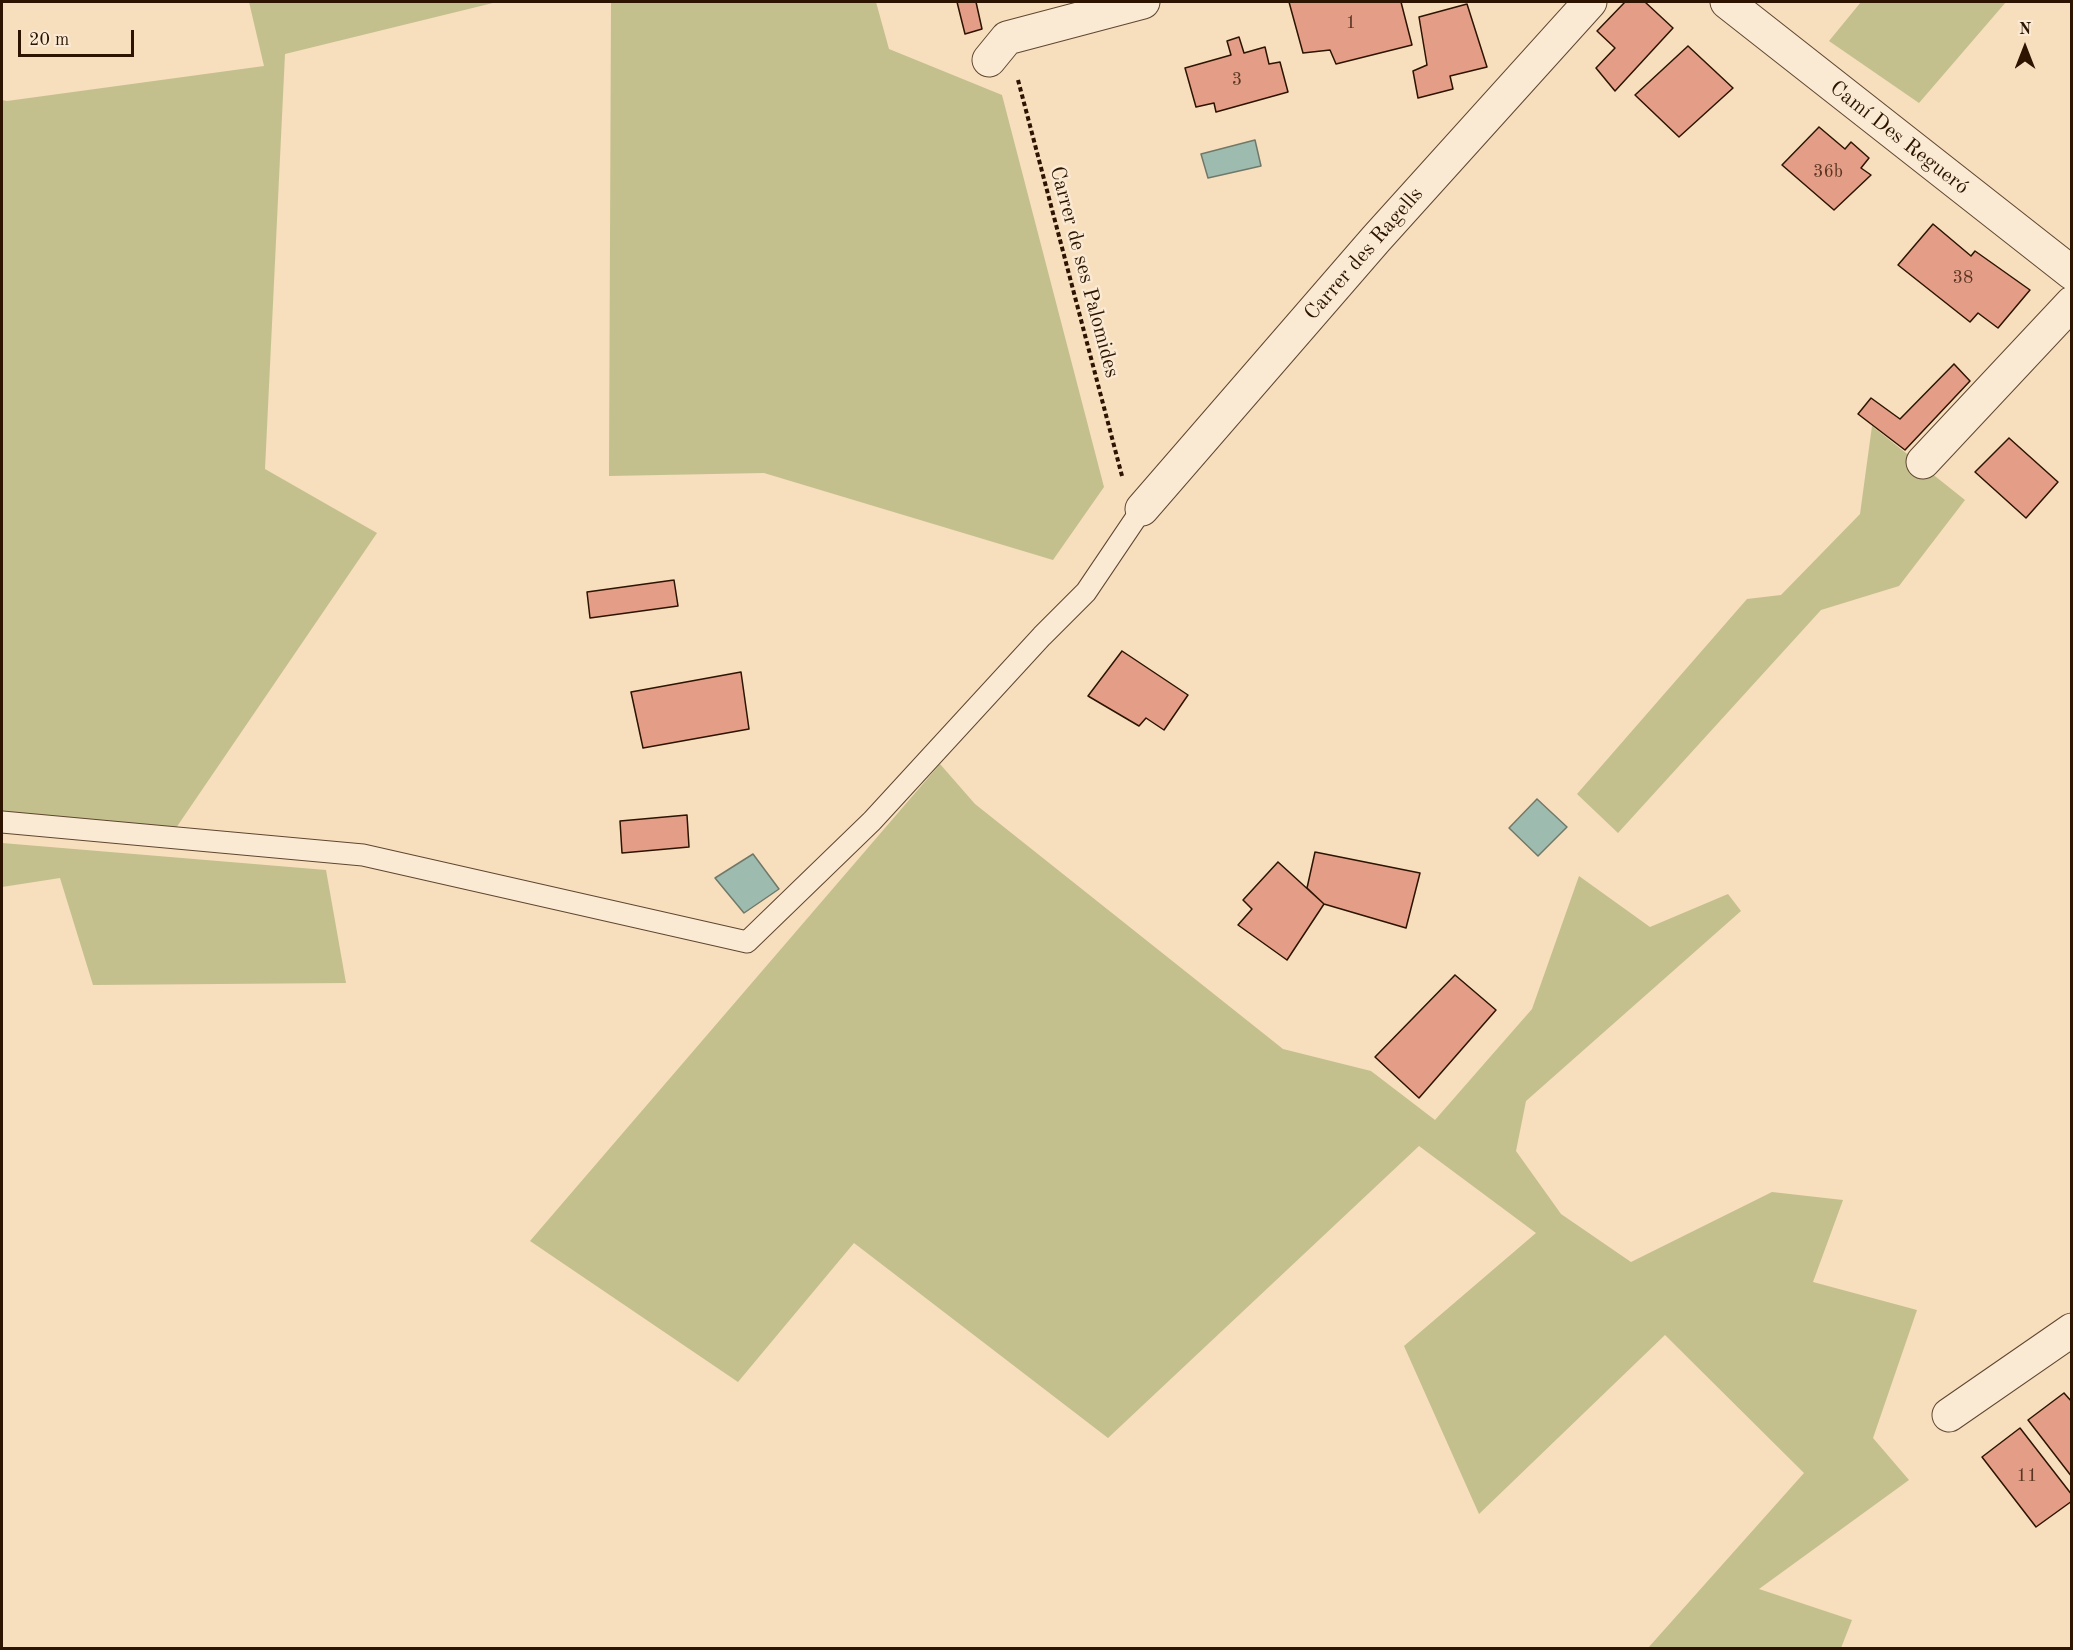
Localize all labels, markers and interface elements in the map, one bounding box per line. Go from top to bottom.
house number: 1 [1346,12,1356,34]
scale bar [21,18,136,56]
north arrow [1995,18,2055,78]
text: N [2019,22,2031,38]
text: 20 m [29,31,69,49]
house number: 3 [1232,69,1242,91]
street label: Camí Des Regueró [1824,76,1974,200]
house number: 36b [1813,161,1843,183]
street label: Carrer de ses Palomides [1044,163,1124,381]
street label: Carrer des Ragells [1299,182,1429,326]
house number: 38 [1953,267,1973,289]
house number: 11 [2017,1465,2037,1487]

